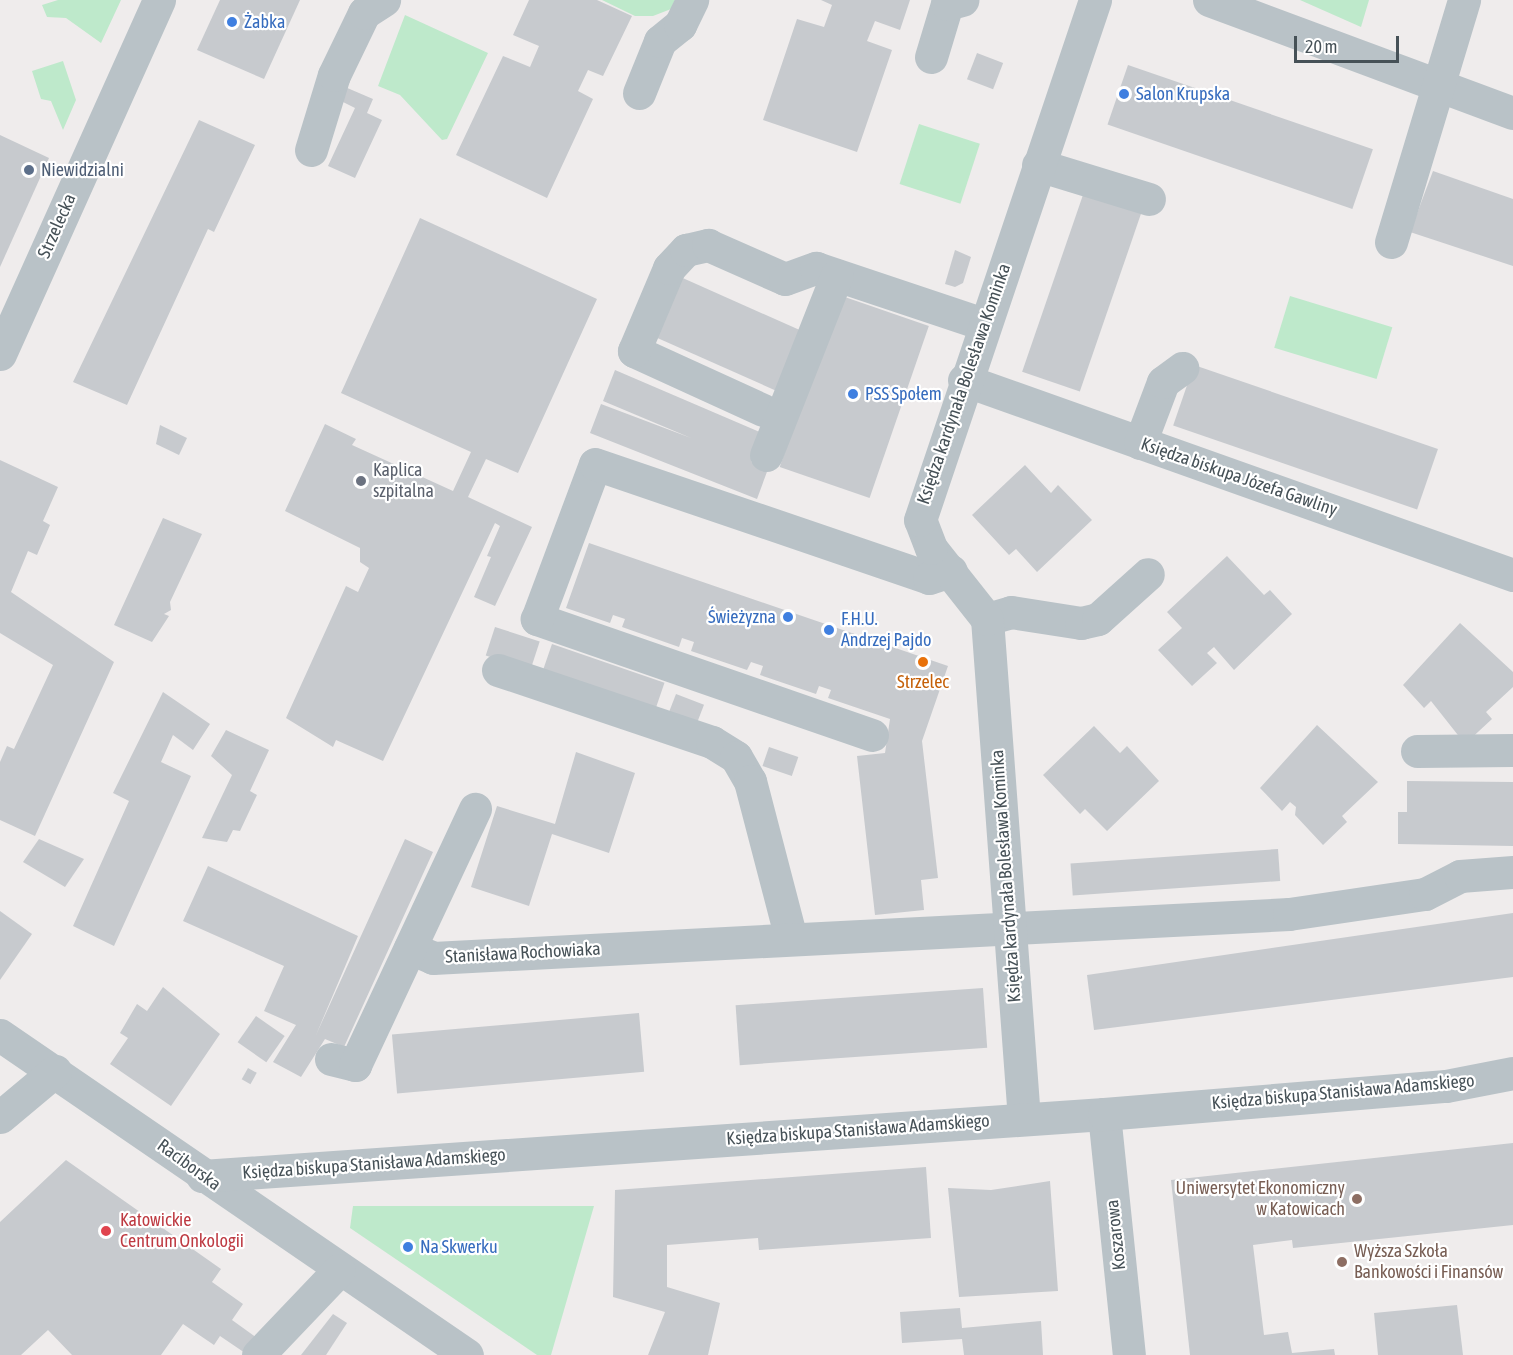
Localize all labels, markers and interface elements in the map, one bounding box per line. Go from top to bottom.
place label: Żabka [244,11,285,33]
marker: Żabka [225,15,239,29]
scale bar [1297,24,1402,62]
text: 20 m [1305,36,1337,57]
place label: Salon Krupska [1136,83,1230,105]
marker: Salon Krupska [1117,87,1131,101]
place label: Niewidzialni [41,159,124,181]
marker: Niewidzialni [22,163,36,177]
street label: Strzelecka [33,190,81,262]
street label: Księdza kardynała Bolesława Kominka [913,261,1015,507]
place label: PSS Społem [865,383,942,405]
marker: PSS Społem [846,387,860,401]
street label: Księdza biskupa Józefa Gawliny [1138,433,1340,521]
place label: Kaplica szpitalna [373,460,434,502]
marker: Kaplica szpitalna [354,474,368,488]
place label: Świeżyzna [708,606,776,628]
place label: F.H.U. Andrzej Pajdo [841,609,931,652]
marker: Świeżyzna [781,610,795,624]
marker: F.H.U. Andrzej Pajdo [822,623,836,637]
marker: Strzelec [916,655,930,669]
place label: Strzelec [897,671,949,693]
street label: Księdza kardynała Bolesława Kominka [986,749,1026,1003]
street label: Stanisława Rochowiaka [445,938,601,968]
street label: Księdza biskupa Stanisława Adamskiego [1211,1070,1475,1114]
street label: Księdza biskupa Stanisława Adamskiego [726,1110,990,1150]
street label: Raciborska [153,1135,225,1195]
street label: Księdza biskupa Stanisława Adamskiego [242,1144,506,1184]
place label: Uniwersytet Ekonomiczny w Katowicach [1176,1178,1345,1220]
marker: Uniwersytet Ekonomiczny w Katowicach [1350,1192,1364,1206]
street label: Koszarowa [1102,1199,1130,1271]
place label: Katowickie Centrum Onkologii [120,1210,244,1252]
marker: Katowickie Centrum Onkologii [97,1222,115,1240]
place label: Na Skwerku [420,1236,498,1258]
marker: Na Skwerku [401,1240,415,1254]
place label: Wyższa Szkoła Bankowości i Finansów [1354,1241,1503,1284]
marker: Wyższa Szkoła Bankowości i Finansów [1335,1255,1349,1269]

